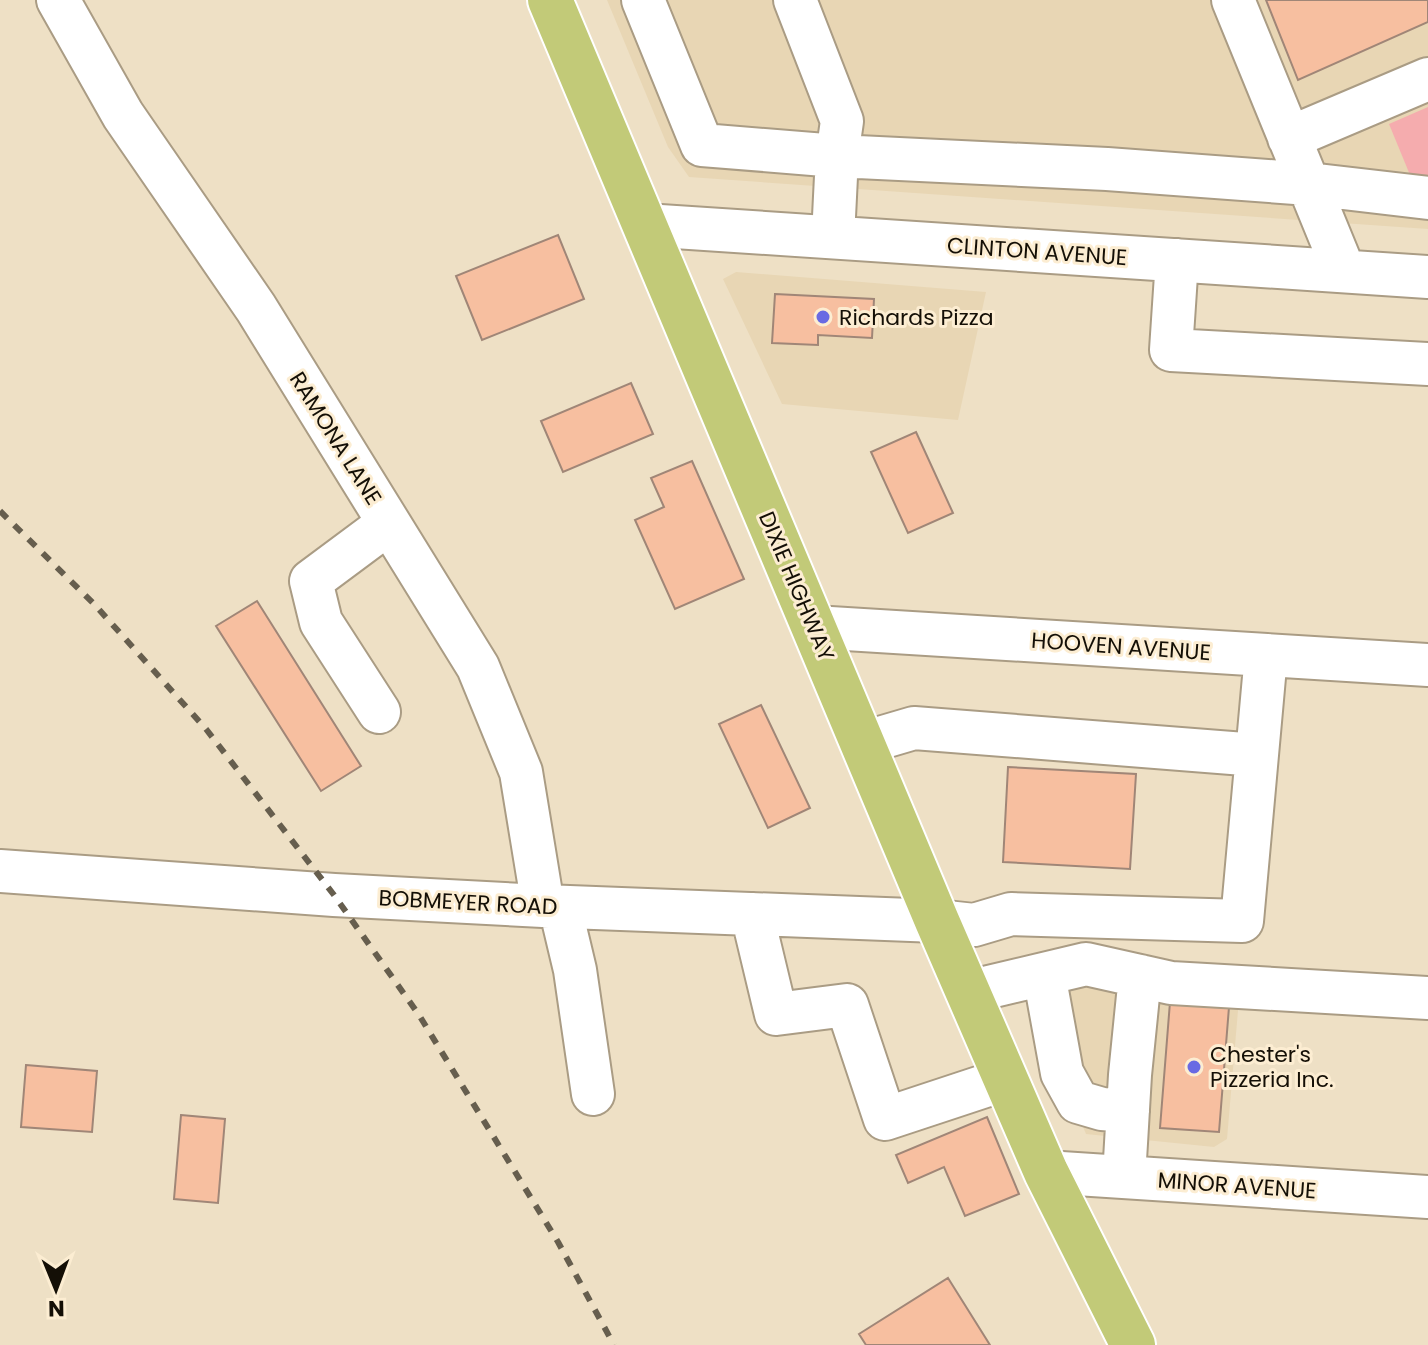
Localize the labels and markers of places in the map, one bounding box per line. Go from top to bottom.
place label: Richards Pizza [839,302,994,333]
marker: Richards Pizza [814,308,832,326]
place label: Chester's Pizzeria Inc. [1210,1039,1334,1095]
marker: Chester's Pizzeria Inc. [1185,1058,1203,1076]

